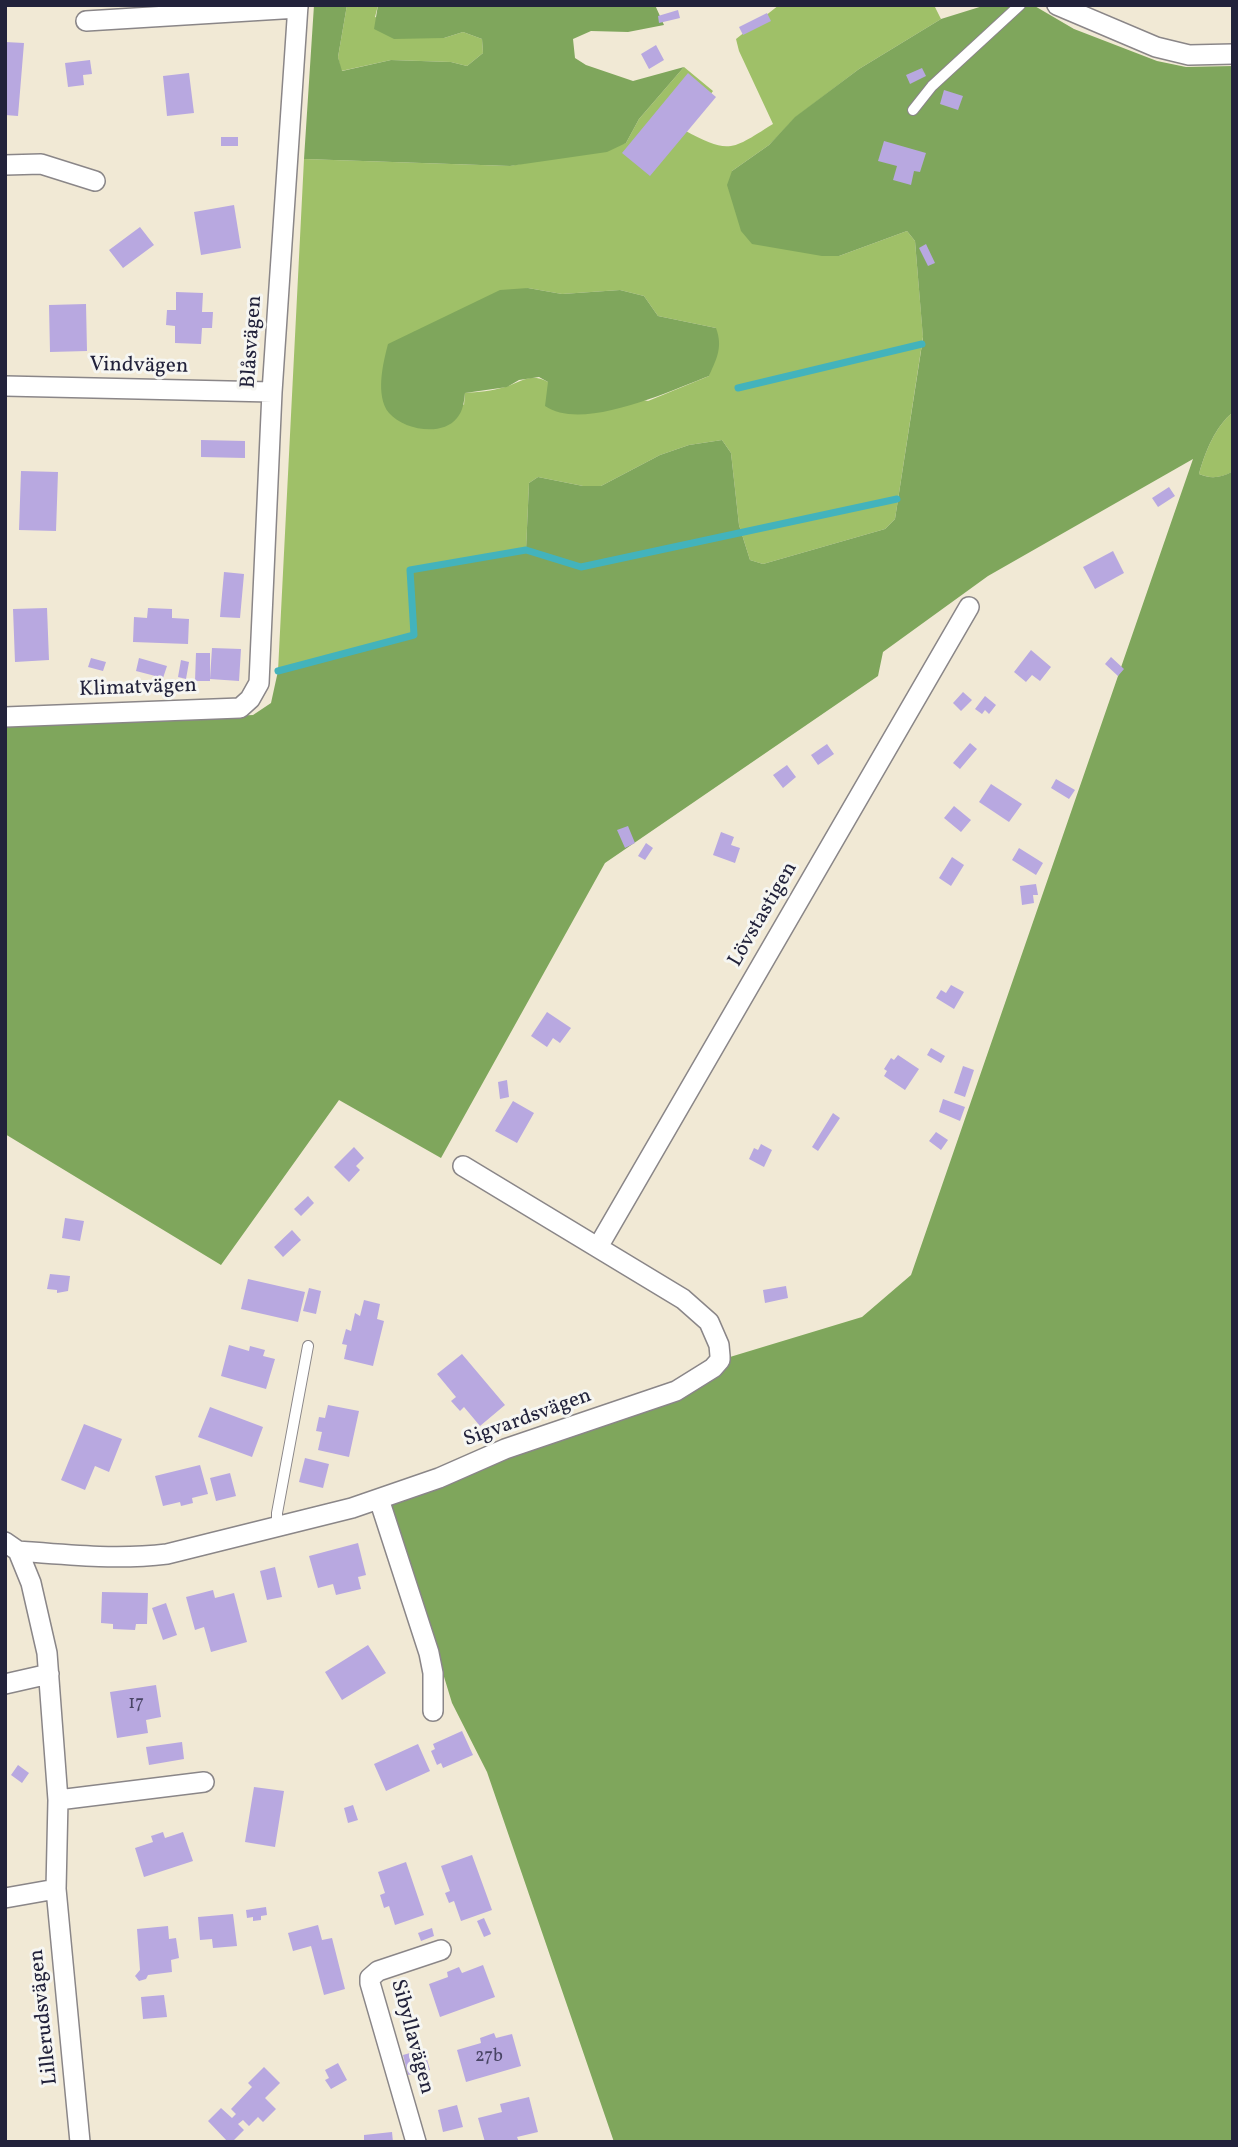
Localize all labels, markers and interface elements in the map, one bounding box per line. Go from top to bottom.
street label: Blåsvägen [237,295,269,389]
street label: Vindvägen [89,354,189,380]
street label: Klimatvägen [79,674,197,704]
street label: Lövstastigen [724,858,804,972]
street label: Sigvardsvägen [461,1384,595,1454]
house number: 17 [128,1694,144,1716]
street label: Lillerudsvägen [25,1948,65,2086]
street label: Sibyllavägen [384,1977,438,2097]
house number: 27b [475,2047,503,2069]

